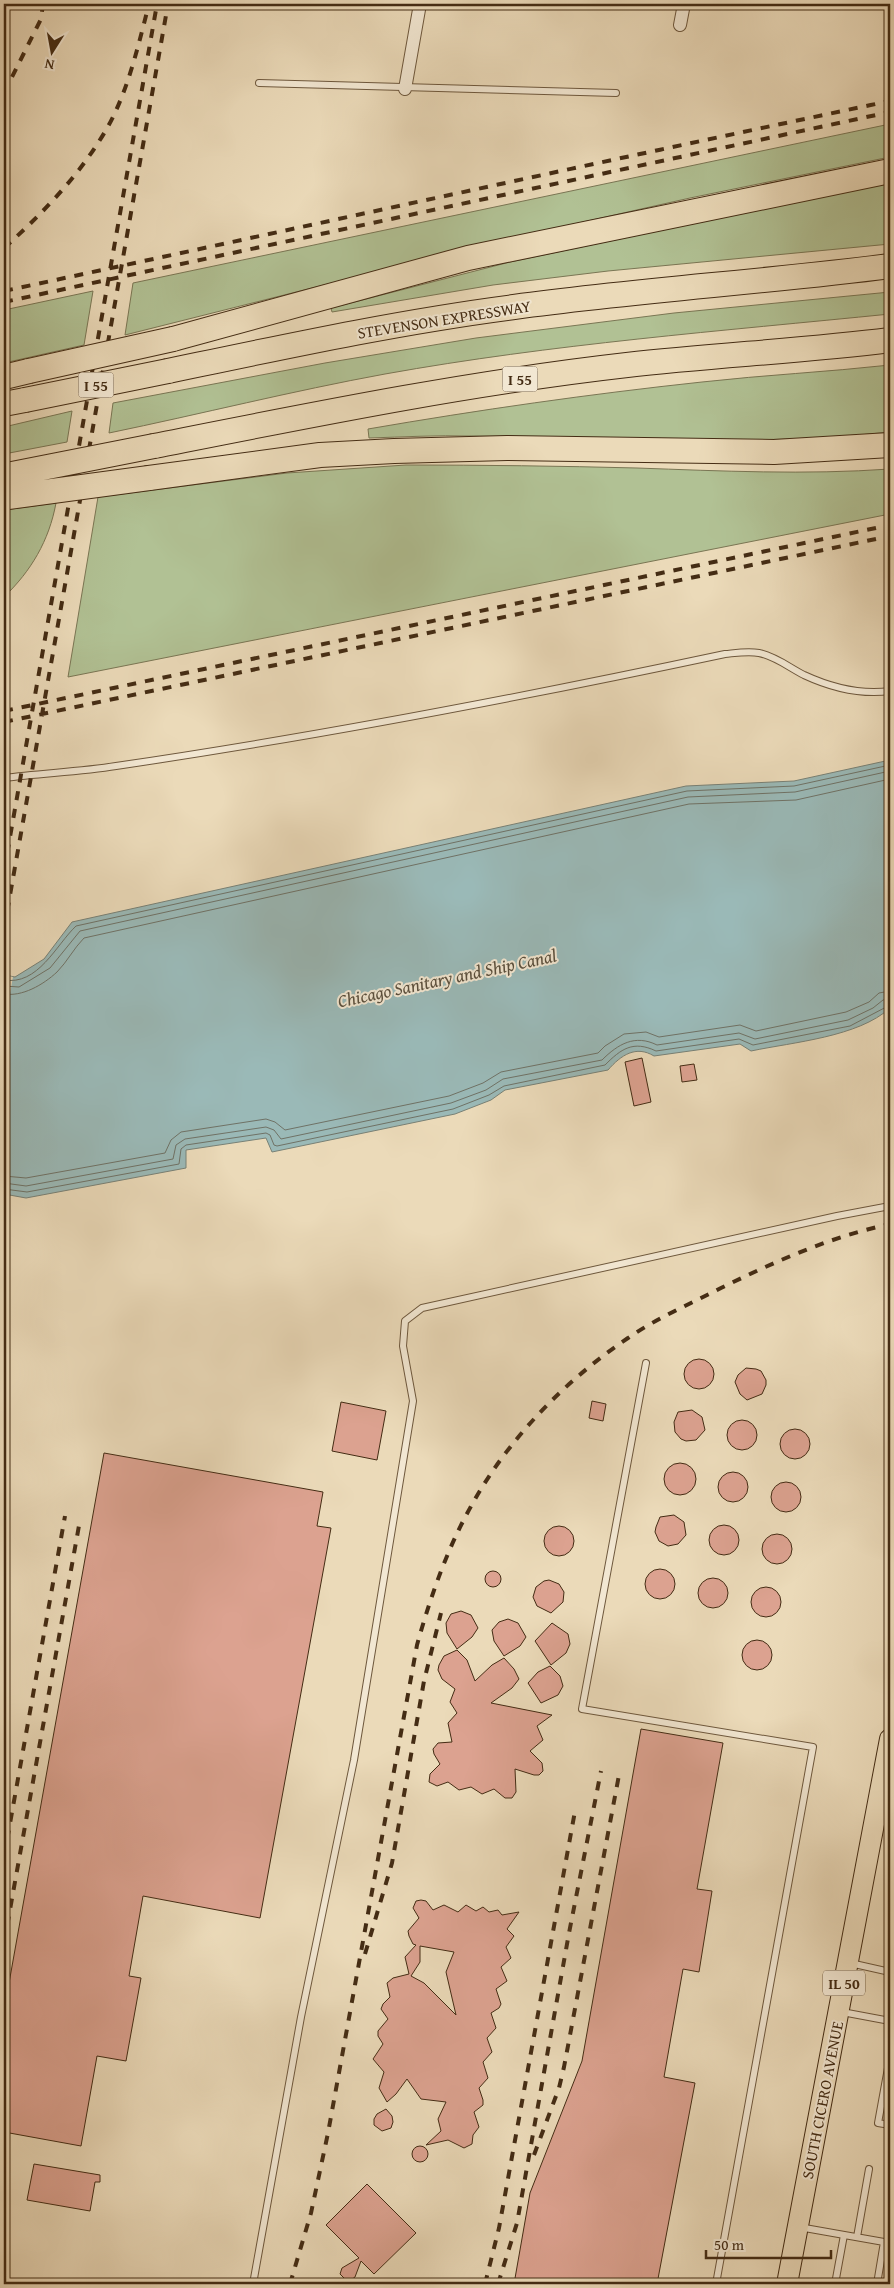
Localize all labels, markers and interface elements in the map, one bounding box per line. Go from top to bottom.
north arrow [28,28,78,78]
text: N [42,54,56,75]
street label: STEVENSON EXPRESSWAY [356,293,533,345]
road number: I 55 [502,366,538,392]
road number: I 55 [78,372,114,398]
water label: Chicago Sanitary and Ship Canal [335,941,559,1014]
road number: IL 50 [823,1970,865,1996]
street label: SOUTH CICERO AVENUE [795,2019,849,2181]
scale bar [706,2228,832,2260]
text: 50 m [714,2234,745,2255]

